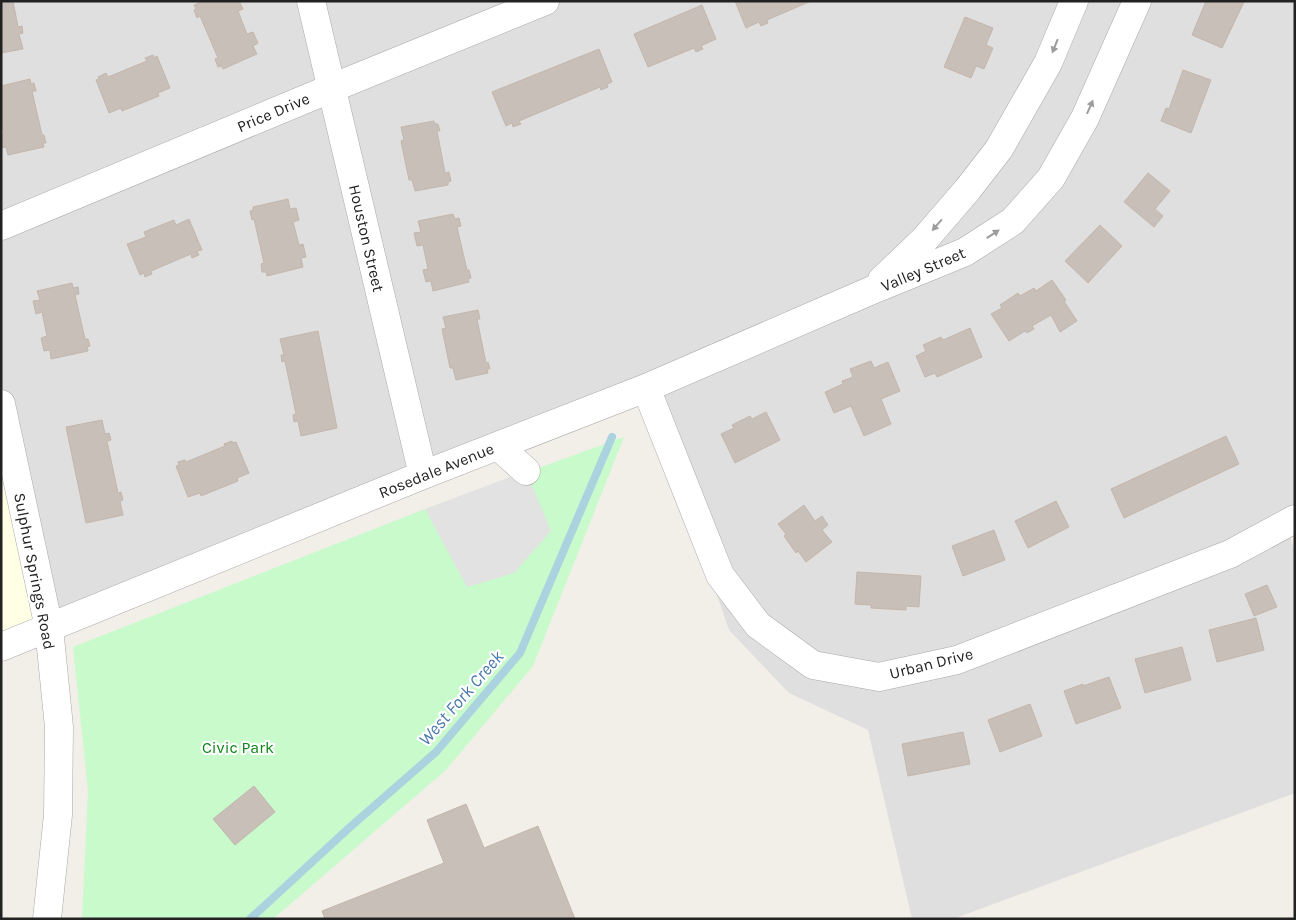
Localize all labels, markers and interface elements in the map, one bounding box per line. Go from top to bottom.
one-way arrow [1051,39,1059,54]
street label: Price Drive [234,89,312,136]
one-way arrow [1086,100,1094,114]
street label: Houston Street [345,183,388,294]
one-way arrow [931,218,943,230]
one-way arrow [986,229,1000,239]
street label: Valley Street [878,243,968,296]
street label: Rosedale Avenue [376,439,497,502]
street label: Sulphur Springs Road [10,491,59,651]
street label: Urban Drive [887,644,975,683]
water label: West Fork Creek [414,645,509,750]
park label: Civic Park [202,738,274,757]

